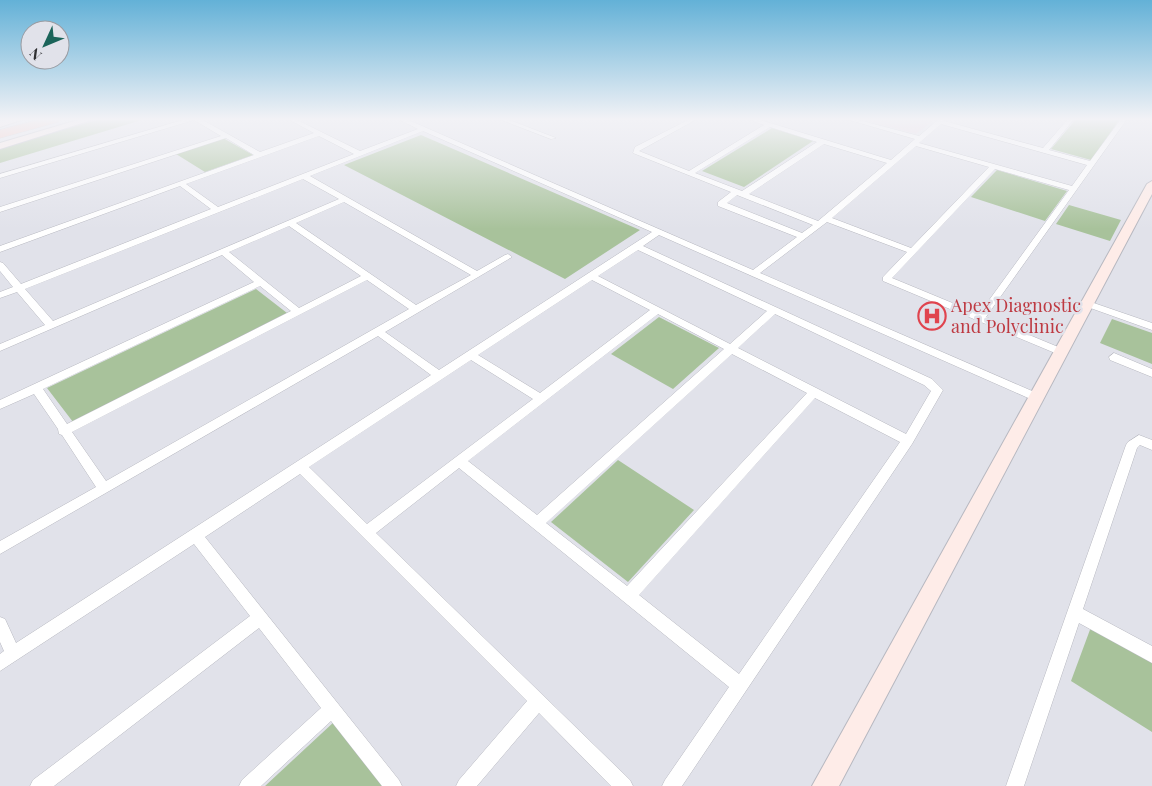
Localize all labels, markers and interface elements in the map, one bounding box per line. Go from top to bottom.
north arrow [20,20,70,70]
text: N [25,44,46,65]
place label: Apex Diagnostic and Polyclinic [950,293,1081,338]
hospital icon: Apex Diagnostic and Polyclinic [917,301,947,331]

